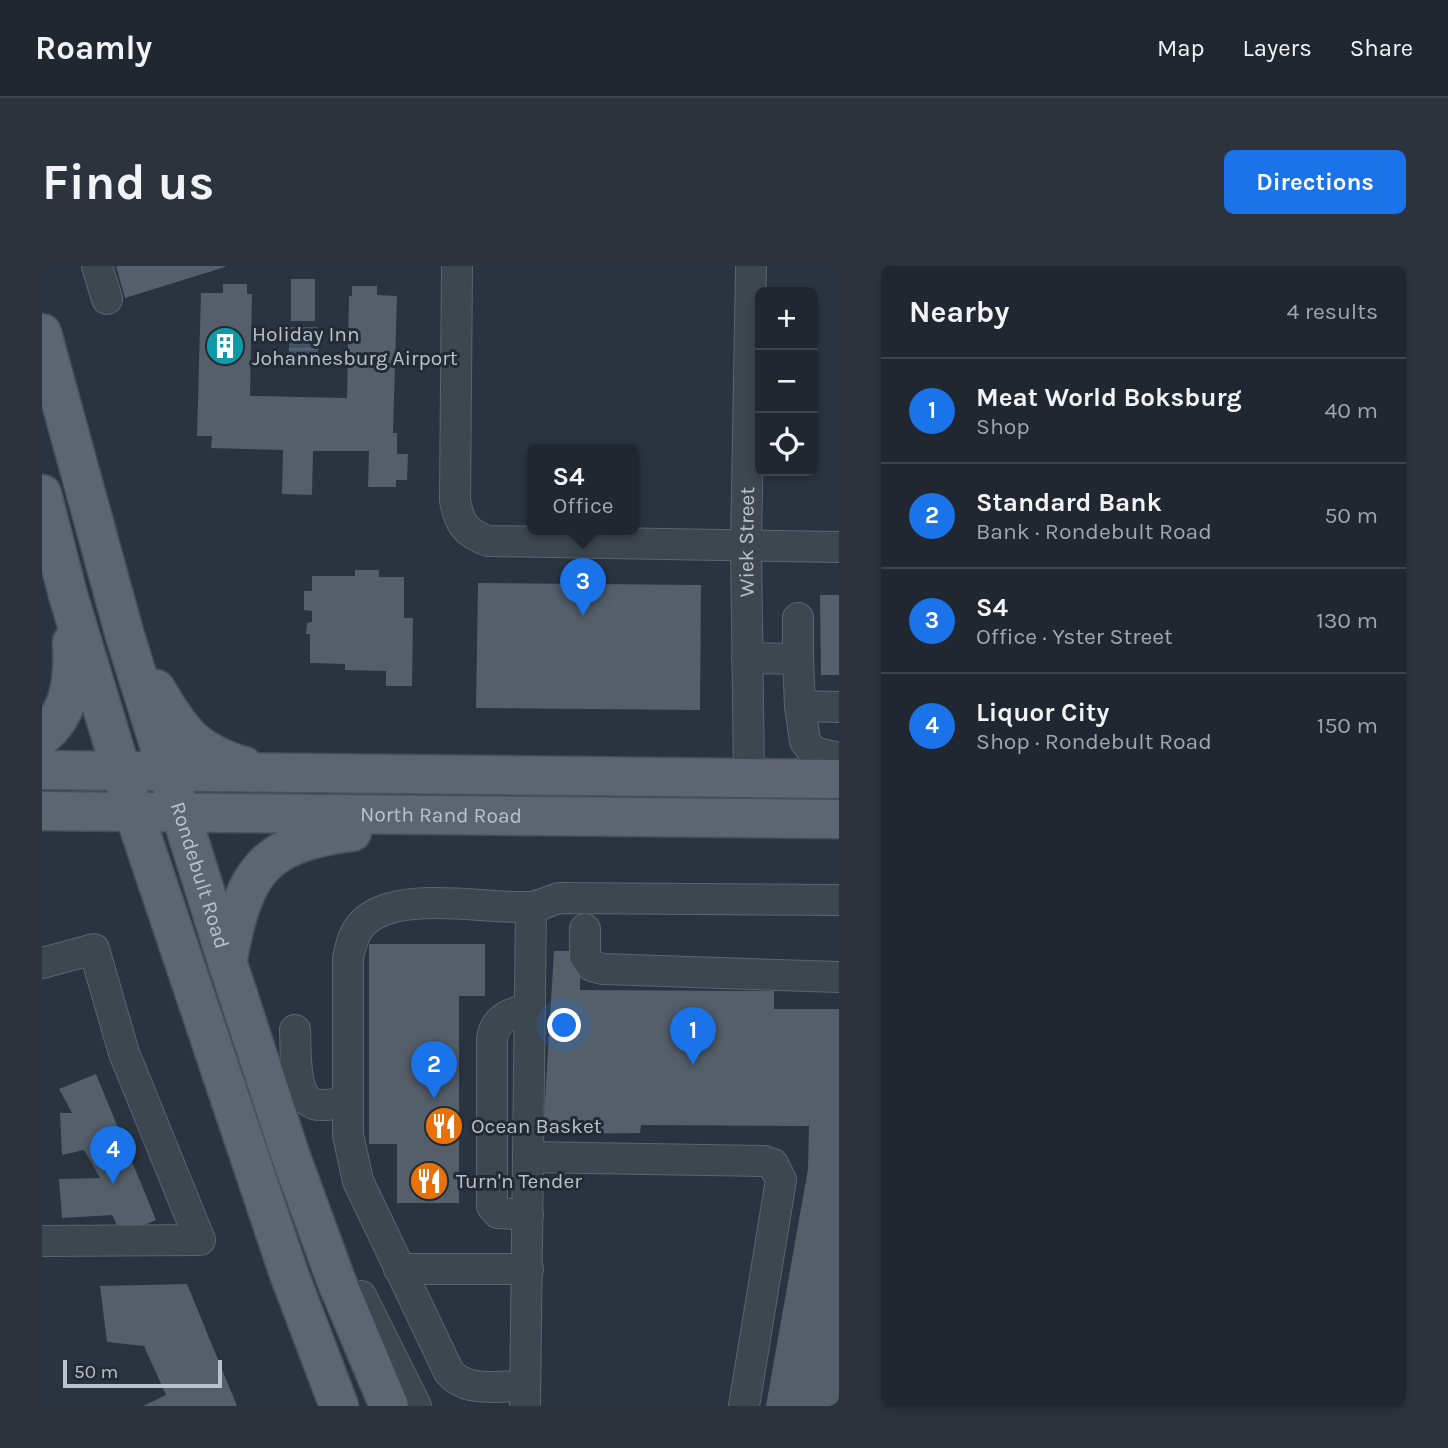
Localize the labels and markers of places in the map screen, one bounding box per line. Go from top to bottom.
place label: Holiday Inn Johannesburg Airport [252,322,458,370]
building icon: Holiday Inn Johannesburg Airport [204,325,246,367]
pin: 3 [560,558,606,616]
pin: 1 [670,1007,716,1065]
pin: 2 [411,1041,457,1099]
restaurant icon: Ocean Basket [423,1105,465,1147]
place label: Ocean Basket [471,1114,602,1138]
pin: 4 [90,1126,136,1184]
restaurant icon: Turn'n Tender [408,1160,450,1202]
place label: Turn'n Tender [456,1169,582,1193]

